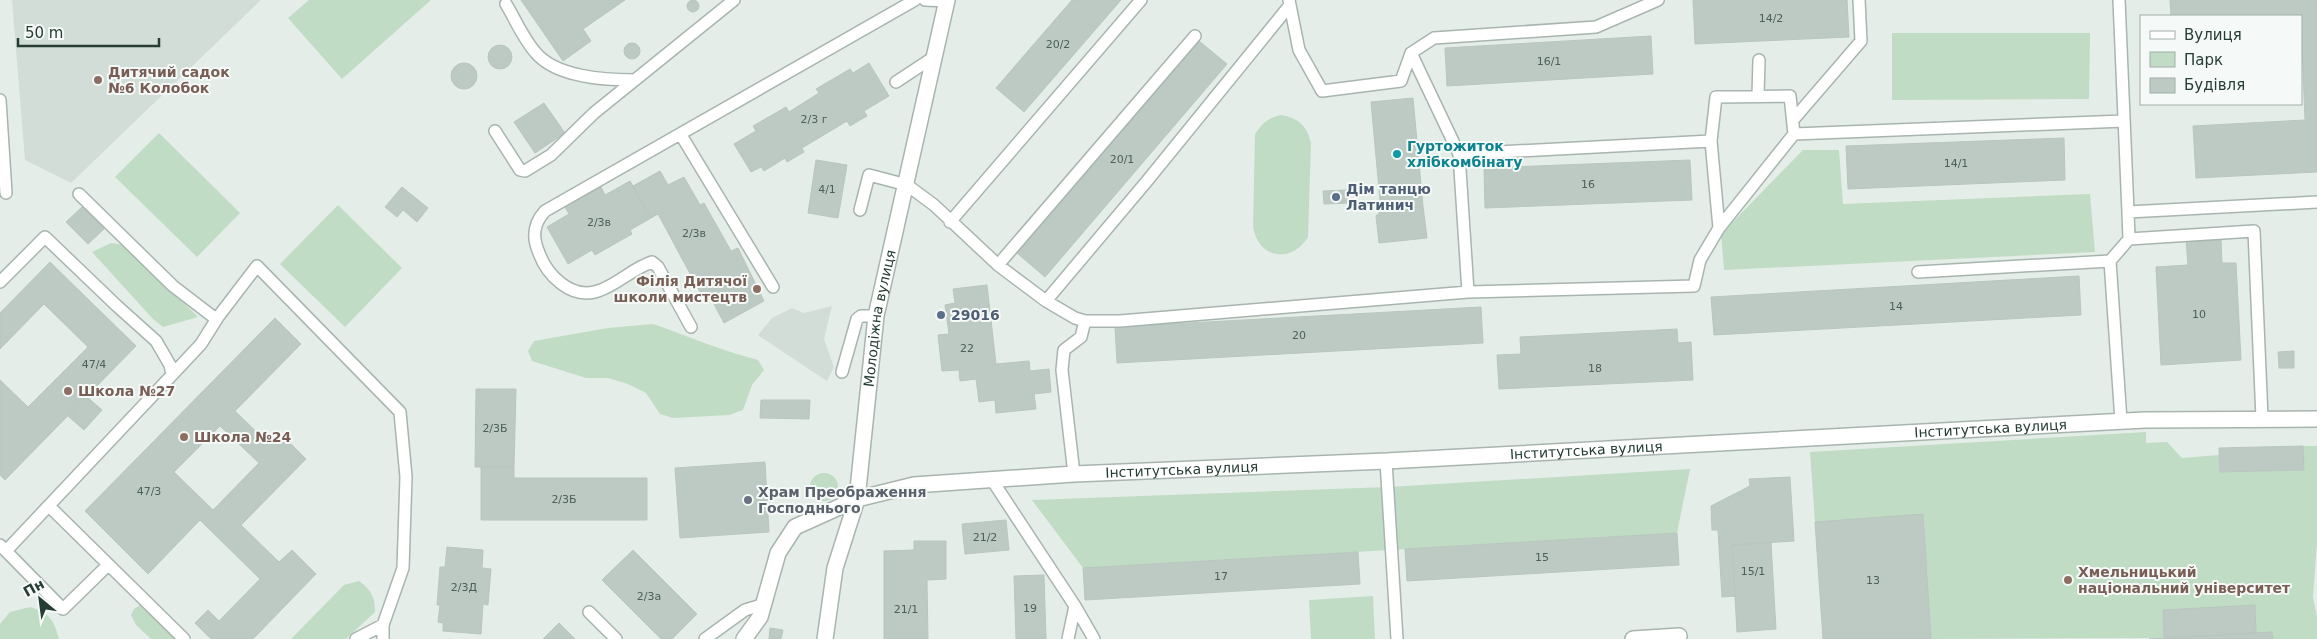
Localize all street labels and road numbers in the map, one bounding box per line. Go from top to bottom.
street label: Молодіжна вулиця [861,248,899,388]
street label: Інститутська вулиця [1914,416,2067,440]
street label: Інститутська вулиця [1509,438,1663,462]
street label: Інститутська вулиця [1105,458,1258,481]

